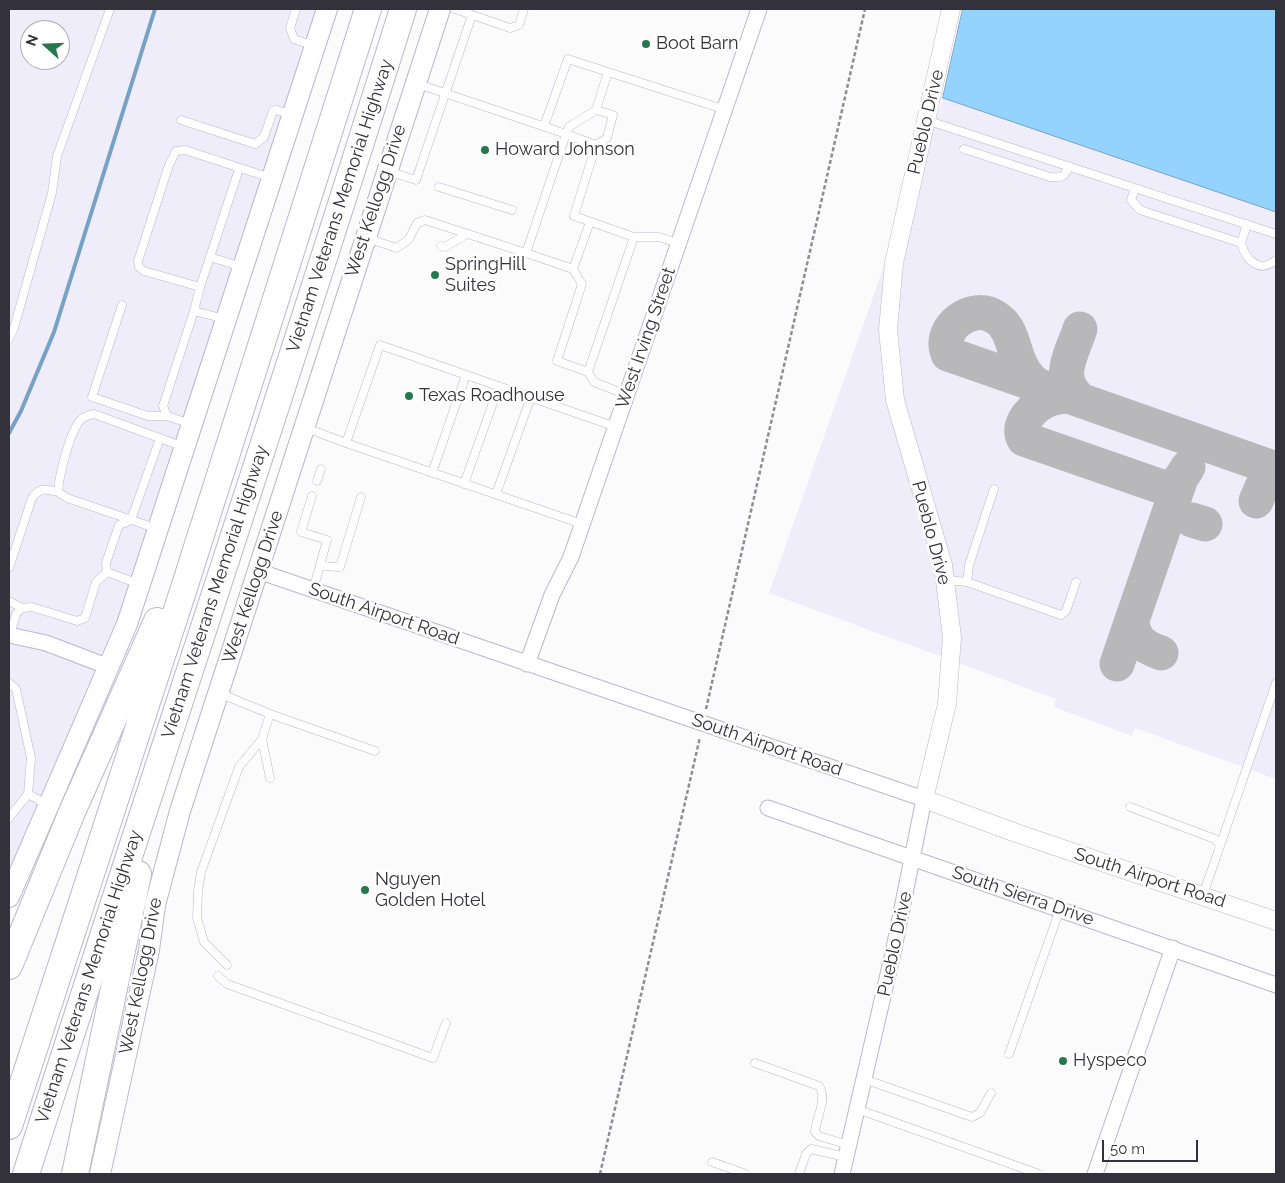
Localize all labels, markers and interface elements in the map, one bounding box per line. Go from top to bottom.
north arrow [20,20,70,70]
text: N [22,32,41,48]
place label: Boot Barn [656,33,738,55]
marker: Boot Barn [640,38,652,50]
street label: Vietnam Veterans Memorial Highway [282,57,398,355]
street label: Pueblo Drive [903,68,949,176]
street label: West Kellogg Drive [341,122,411,280]
place label: Howard Johnson [495,139,635,161]
marker: Howard Johnson [479,144,491,156]
place label: SpringHill Suites [445,254,526,296]
street label: West Irving Street [612,265,680,411]
marker: SpringHill Suites [429,269,441,281]
place label: Texas Roadhouse [419,385,565,407]
marker: Texas Roadhouse [403,390,415,402]
street label: Vietnam Veterans Memorial Highway [157,443,273,741]
street label: Pueblo Drive [907,479,955,587]
street label: West Kellogg Drive [218,508,288,666]
street label: South Airport Road [306,578,462,650]
street label: South Airport Road [689,709,845,781]
street label: Vietnam Veterans Memorial Highway [31,828,147,1126]
street label: South Airport Road [1072,843,1228,913]
street label: South Sierra Drive [949,862,1097,930]
place label: Nguyen Golden Hotel [375,869,485,912]
marker: Nguyen Golden Hotel [359,884,371,896]
street label: Pueblo Drive [873,890,917,998]
street label: West Kellogg Drive [115,896,167,1056]
place label: Hyspeco [1073,1050,1147,1072]
marker: Hyspeco [1057,1055,1069,1067]
scale bar [1105,1130,1201,1162]
text: 50 m [1110,1140,1145,1158]

